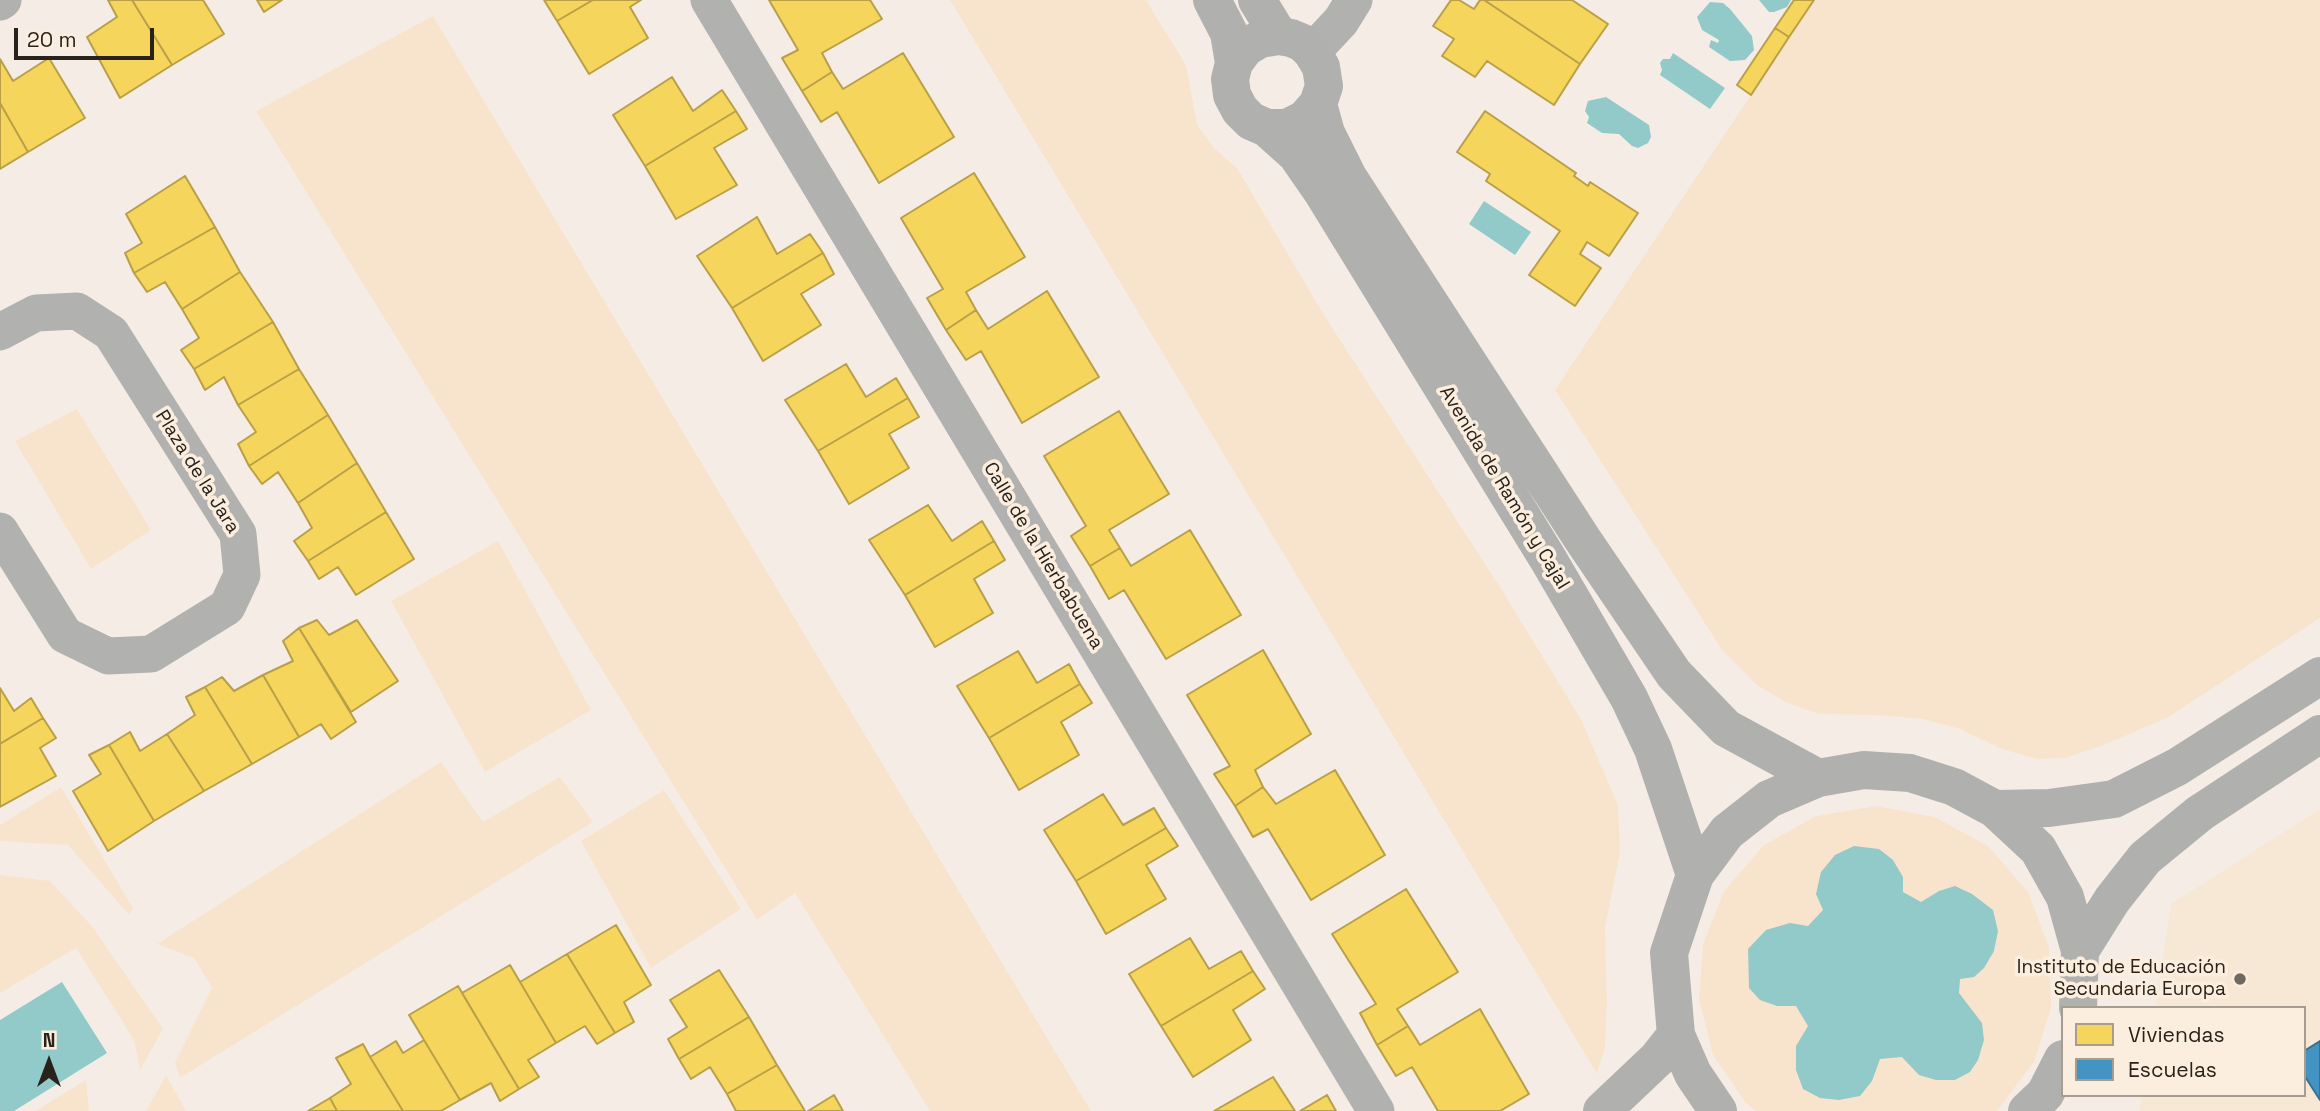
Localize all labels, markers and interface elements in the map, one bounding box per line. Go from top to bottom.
scale bar [18,14,158,58]
text: 20 m [27,26,77,53]
street label: Avenida de Ramón y Cajal [1434,382,1574,594]
street label: Plaza de la Jara [150,406,244,538]
street label: Calle de la Hierbabuena [978,459,1108,653]
place label: Instituto de Educación Secundaria Europa [2017,957,2226,1001]
marker: Instituto de Educación Secundaria Europa [2232,971,2248,987]
legend [2061,1006,2306,1097]
text: Viviendas [2128,1021,2225,1048]
north arrow [14,1027,84,1097]
text: N [43,1028,55,1053]
text: Escuelas [2128,1056,2217,1083]

